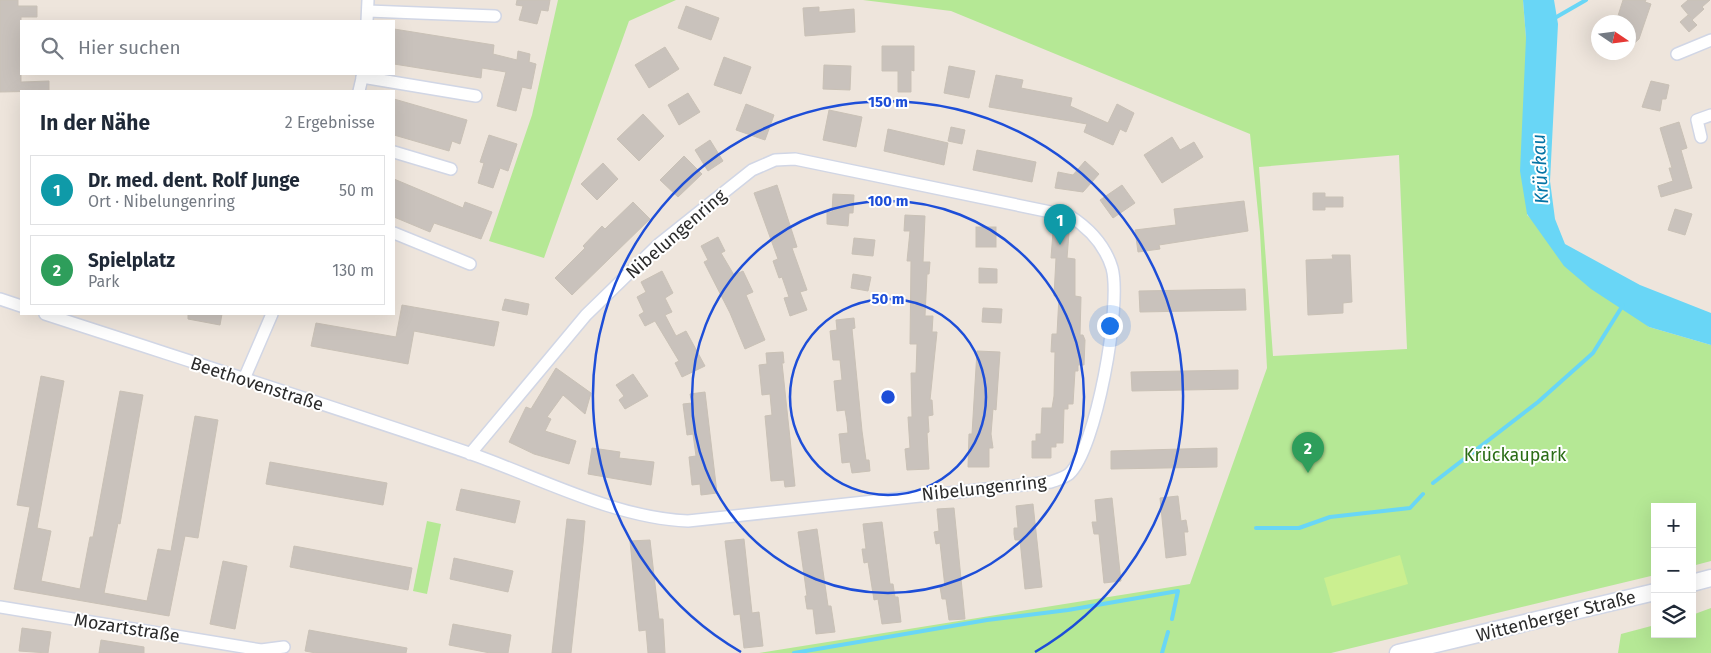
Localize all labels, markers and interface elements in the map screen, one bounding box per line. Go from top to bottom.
north arrow [1591,15,1636,60]
search box [20,20,395,75]
icon: search [38,34,66,62]
text: Hier suchen [78,36,181,59]
text: 150 m [868,93,908,111]
text: In der Nähe [40,110,150,136]
text: 2 Ergebnisse [285,113,375,132]
water label: Krückau [1527,133,1553,205]
text: Dr. med. dent. Rolf Junge [88,169,300,192]
text: 1 [53,181,61,200]
text: 50 m [339,181,374,200]
street label: Nibelungenring [621,184,731,283]
text: Ort · Nibelungenring [88,192,235,211]
text: 100 m [868,192,908,210]
pin: 1 [1044,204,1076,245]
text: Spielplatz [88,249,175,272]
text: 2 [53,261,61,280]
text: 130 m [332,261,374,280]
text: Park [88,272,120,291]
text: 50 m [871,290,905,308]
your location [1097,313,1123,339]
street label: Beethovenstraße [188,352,326,416]
centre of rings [879,388,897,406]
pin: 2 [1292,432,1324,473]
park label: Krückaupark [1464,444,1567,466]
street label: Nibelungenring [920,470,1048,506]
map controls [1651,503,1696,638]
button: + [1651,503,1696,548]
button: − [1651,548,1696,593]
street label: Wittenberger Straße [1474,586,1638,646]
button: layers [1651,593,1696,638]
street label: Mozartstraße [73,609,181,647]

